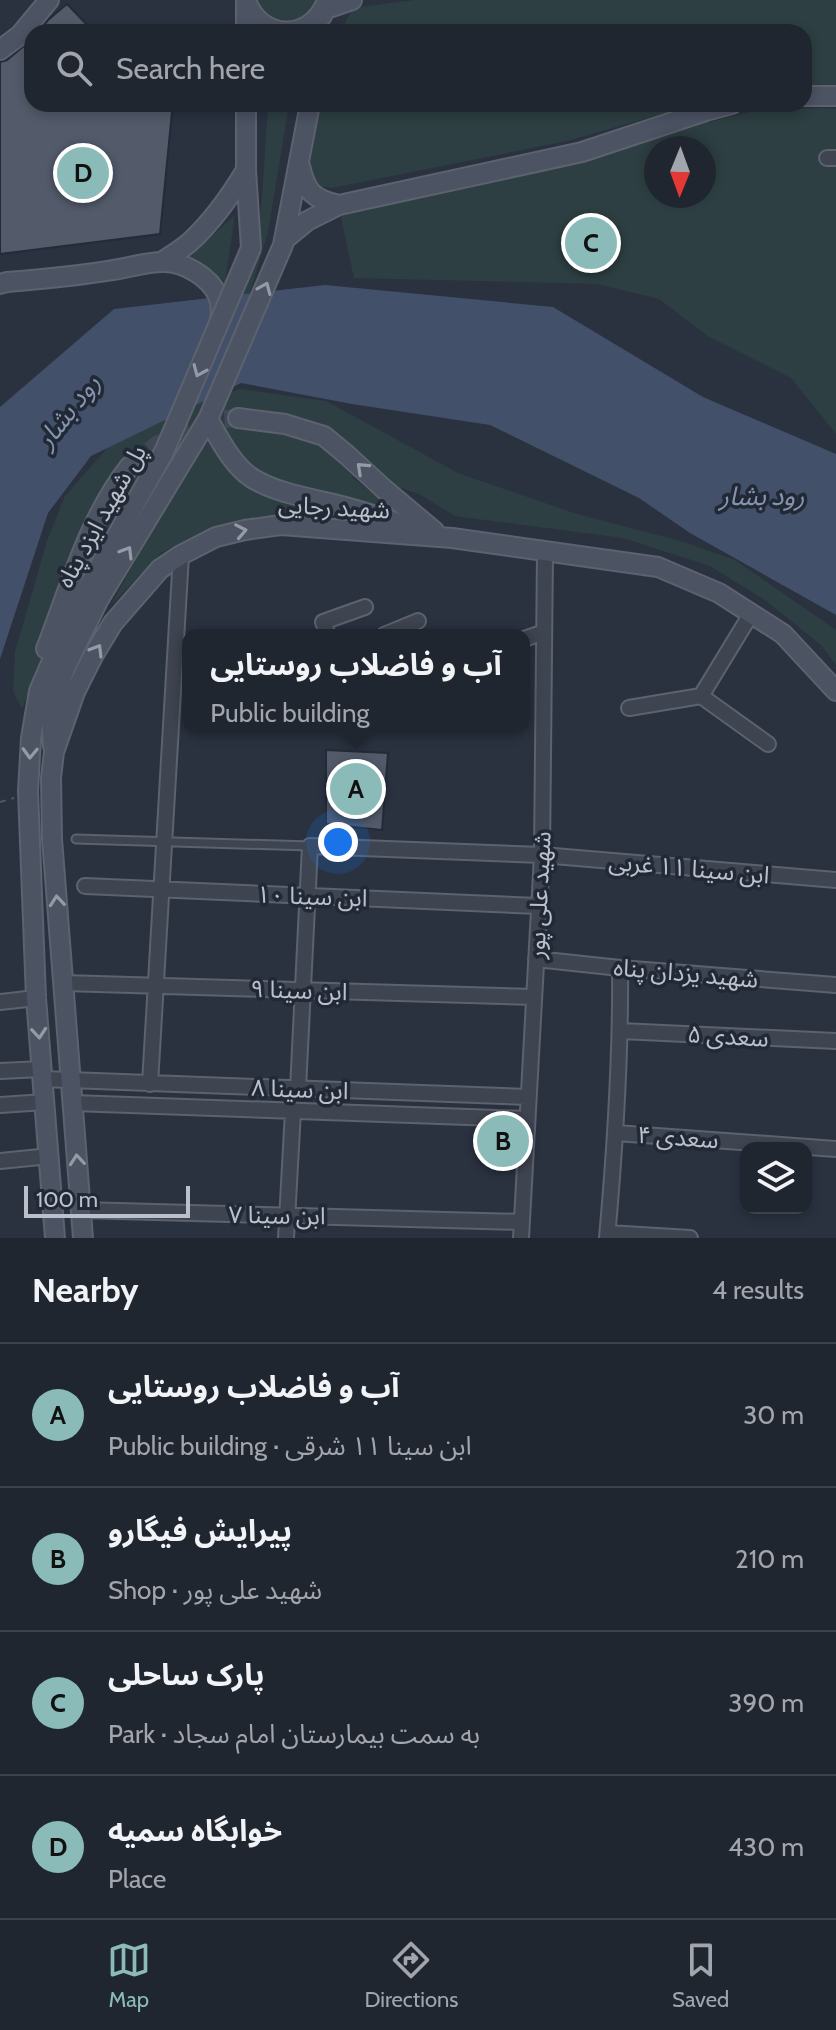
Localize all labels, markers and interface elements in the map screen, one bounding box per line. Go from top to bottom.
search box [24,24,812,112]
icon: search [52,46,96,90]
text: Search here [116,50,265,87]
north arrow [644,136,716,208]
pin: D [57,143,109,203]
pin: C [565,213,617,273]
one-way arrow [255,282,271,296]
one-way arrow [192,363,208,377]
water label: رود بشار [28,368,107,456]
street label: پل شهید ایزد پناه [50,440,153,593]
one-way arrow [357,463,371,478]
water label: رود بشار [717,480,805,512]
street label: شهید رجایی [277,490,391,524]
one-way arrow [234,523,248,540]
one-way arrow [117,546,133,561]
popup [182,629,530,733]
one-way arrow [87,644,103,659]
text: آب و فاضلاب روستایی [210,646,502,683]
text: Public building [210,697,369,729]
one-way arrow [22,747,39,760]
pin: A [330,759,382,819]
your location [318,822,358,862]
street label: شهید علی پور [521,830,558,961]
street label: ابن سینا ۱۱ غربی [607,847,771,889]
street label: ابن سینا ۱۰ [256,880,368,912]
one-way arrow [48,894,65,907]
street label: شهید یزدان پناه [612,952,760,995]
street label: ابن سینا ۹ [250,974,348,1006]
street label: سعدی ۵ [687,1019,769,1053]
one-way arrow [30,1027,47,1040]
street label: ابن سینا ۸ [251,1073,349,1105]
pin: B [477,1111,529,1171]
street label: سعدی ۴ [636,1120,720,1154]
map controls [740,1142,812,1214]
button: layers [740,1142,812,1214]
one-way arrow [69,1153,86,1166]
scale bar [24,1182,190,1218]
text: 100 m [36,1186,98,1213]
street label: ابن سینا ۷ [228,1200,326,1230]
text: Nearby [32,1269,139,1311]
text: 4 results [712,1274,804,1306]
text: آب و فاضلاب روستایی [108,1368,399,1405]
text: A [50,1399,66,1431]
text: 30 m [743,1399,804,1431]
text: Public building · ابن سینا ۱۱ شرقی [108,1430,472,1462]
text: پیرایش فیگارو [108,1512,292,1549]
text: B [50,1543,66,1575]
text: 210 m [735,1543,804,1575]
text: Shop · شهید علی پور [108,1574,322,1606]
text: پارک ساحلی [108,1656,265,1693]
text: C [50,1687,66,1719]
text: 390 m [728,1687,804,1719]
text: Park · به سمت بیمارستان امام سجاد [108,1718,480,1750]
text: خوابگاه سمیه [108,1812,282,1849]
text: D [49,1831,67,1863]
text: 430 m [728,1831,804,1863]
text: Place [108,1863,166,1895]
tab: Map [107,1938,151,2013]
tab: Directions [364,1938,458,2013]
tab: Saved [672,1938,729,2013]

